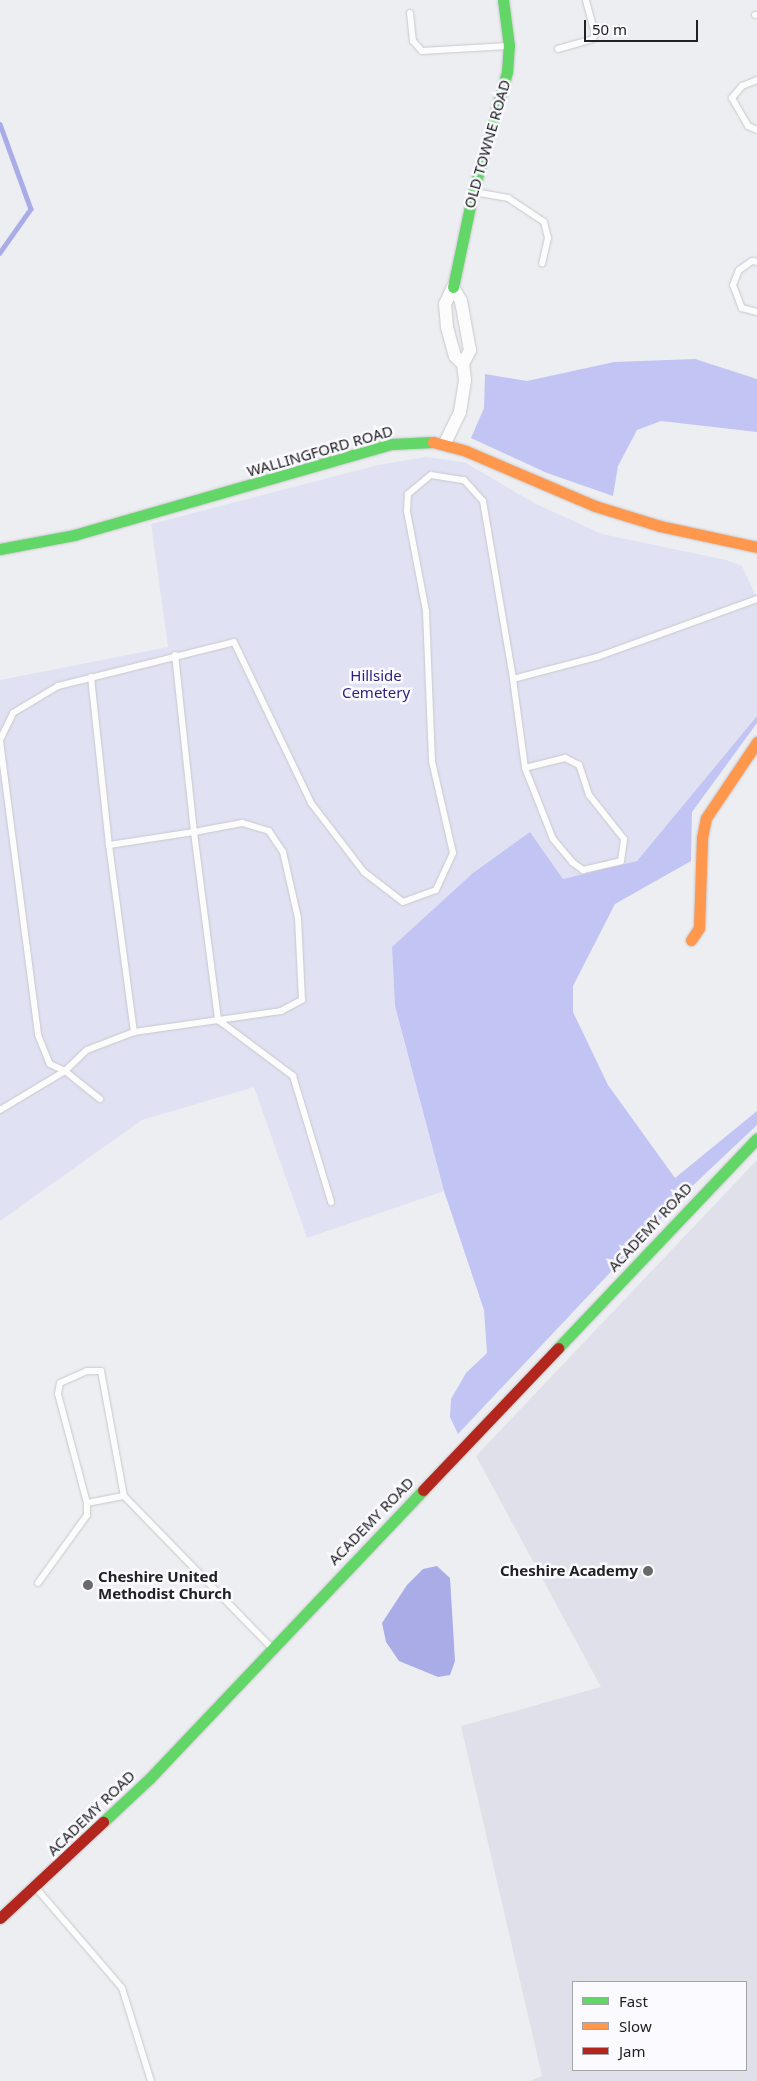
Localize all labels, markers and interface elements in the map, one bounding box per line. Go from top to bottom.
scale bar [587,10,701,42]
text: 50 m [592,19,627,39]
street label: OLD TOWNE ROAD [460,78,514,210]
street label: WALLINGFORD ROAD [245,422,395,480]
park label: Hillside Cemetery [342,666,410,701]
street label: ACADEMY ROAD [604,1179,696,1275]
street label: ACADEMY ROAD [325,1473,417,1569]
place label: Cheshire Academy [500,1562,638,1580]
marker: Cheshire Academy [642,1565,654,1577]
place label: Cheshire United Methodist Church [98,1567,232,1602]
marker: Cheshire United Methodist Church [82,1579,94,1591]
street label: ACADEMY ROAD [43,1767,139,1859]
legend [572,1981,747,2071]
text: Fast [619,1991,648,2011]
text: Slow [619,2016,652,2036]
text: Jam [619,2041,646,2061]

